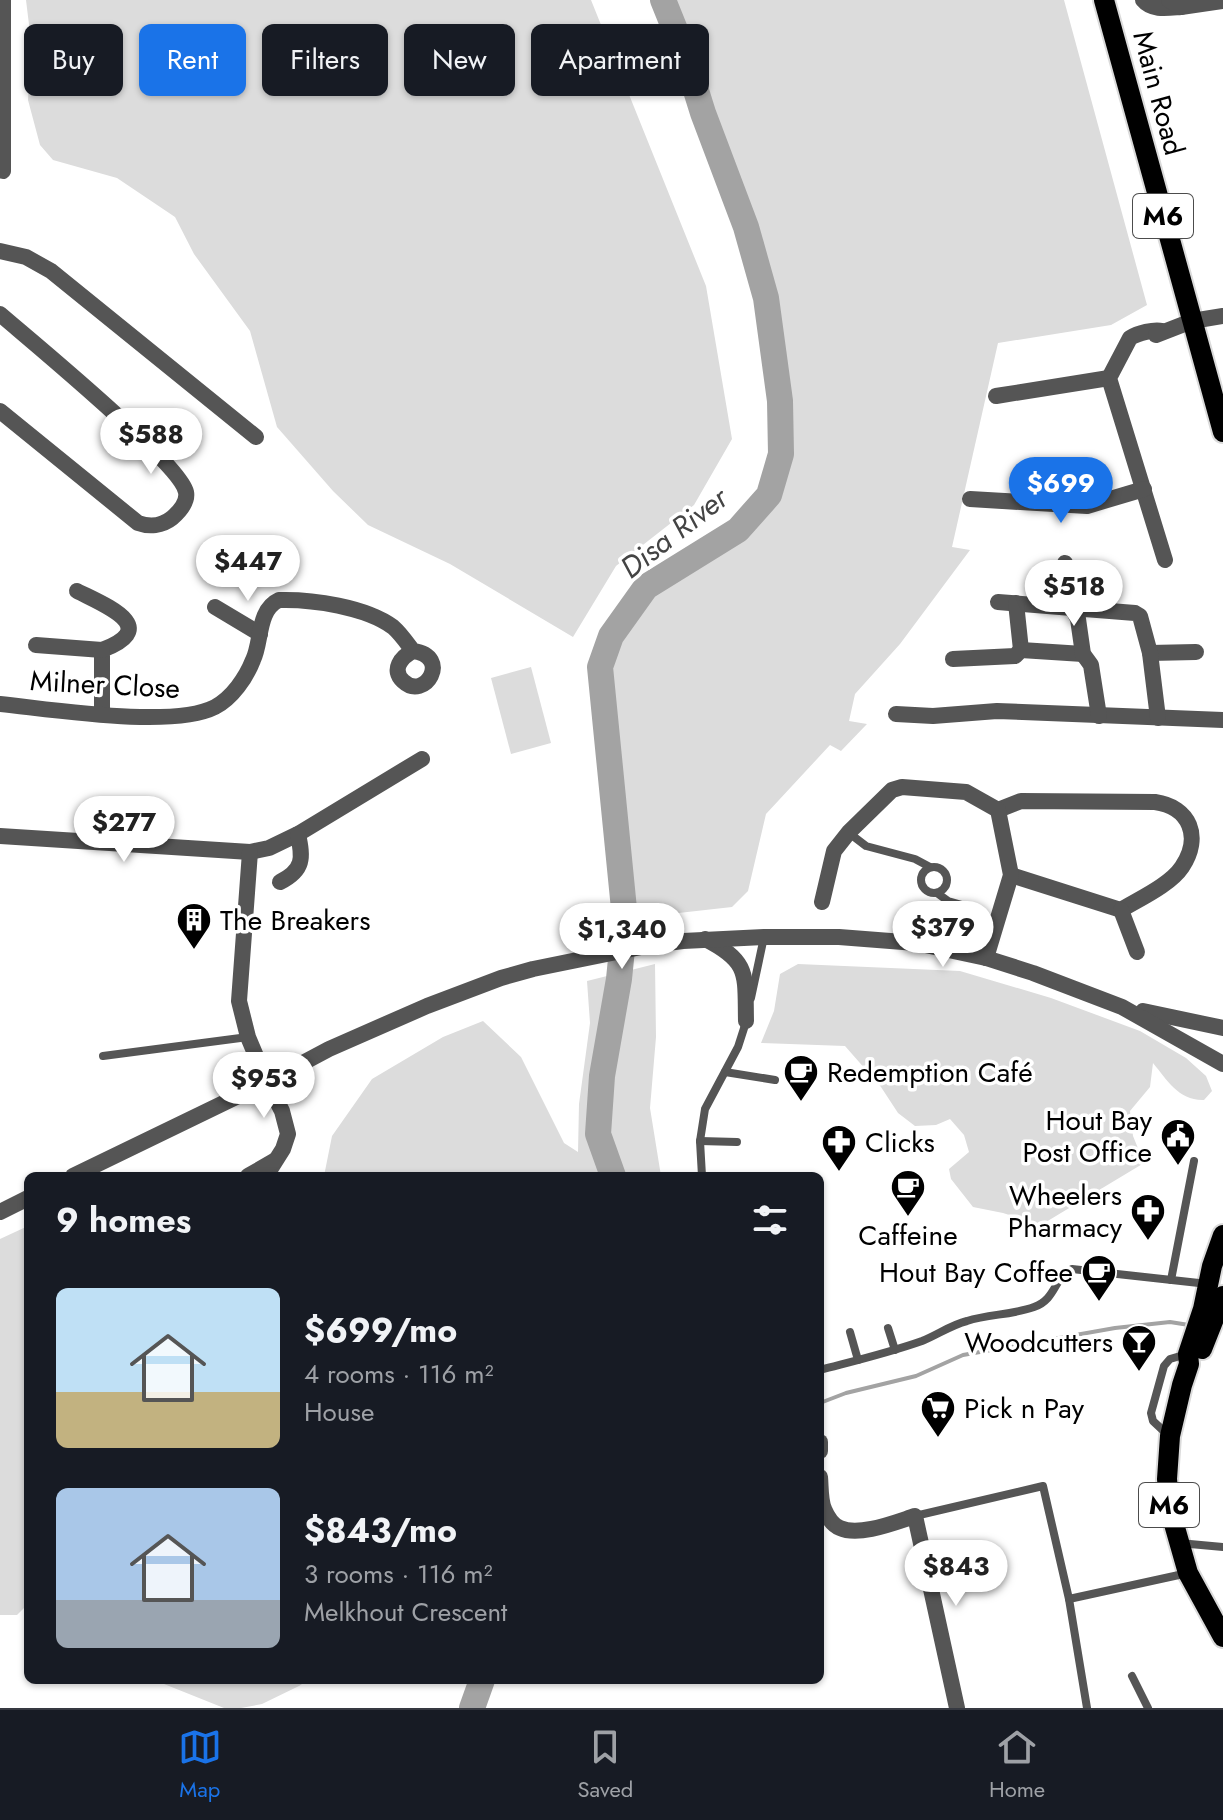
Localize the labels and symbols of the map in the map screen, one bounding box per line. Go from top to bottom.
street label: Main Road [1122,27,1195,160]
road number: M6 [1133,194,1193,238]
pin: $588 [104,408,198,476]
pin: $699 [1014,457,1108,525]
water label: Disa River [611,476,738,588]
pin: $447 [201,535,295,603]
pin: $518 [1027,560,1121,628]
street label: Milner Close [29,660,181,709]
pin: $277 [77,796,171,864]
place label: The Breakers [220,900,370,941]
building icon: The Breakers [175,901,213,951]
pin: $379 [896,901,990,969]
pin: $1,340 [557,903,687,971]
pin: $953 [217,1052,311,1120]
place label: Redemption Café [827,1052,1033,1093]
cafe icon: Redemption Café [782,1053,820,1103]
place label: Hout Bay Post Office [1023,1100,1153,1173]
public building icon: Hout Bay Post Office [1159,1117,1197,1167]
place label: Clicks [865,1122,935,1163]
pharmacy icon: Clicks [820,1123,858,1173]
cafe icon: Caffeine [889,1168,927,1218]
place label: Wheelers Pharmacy [1008,1175,1123,1248]
pharmacy icon: Wheelers Pharmacy [1129,1192,1167,1242]
place label: Caffeine [858,1215,958,1256]
place label: Hout Bay Coffee [879,1252,1073,1293]
cafe icon: Hout Bay Coffee [1080,1253,1118,1303]
place label: Woodcutters [964,1322,1113,1363]
bar icon: Woodcutters [1120,1323,1158,1373]
place label: Pick n Pay [964,1388,1085,1429]
supermarket icon: Pick n Pay [919,1389,957,1439]
road number: M6 [1139,1483,1199,1527]
pin: $843 [909,1540,1003,1608]

